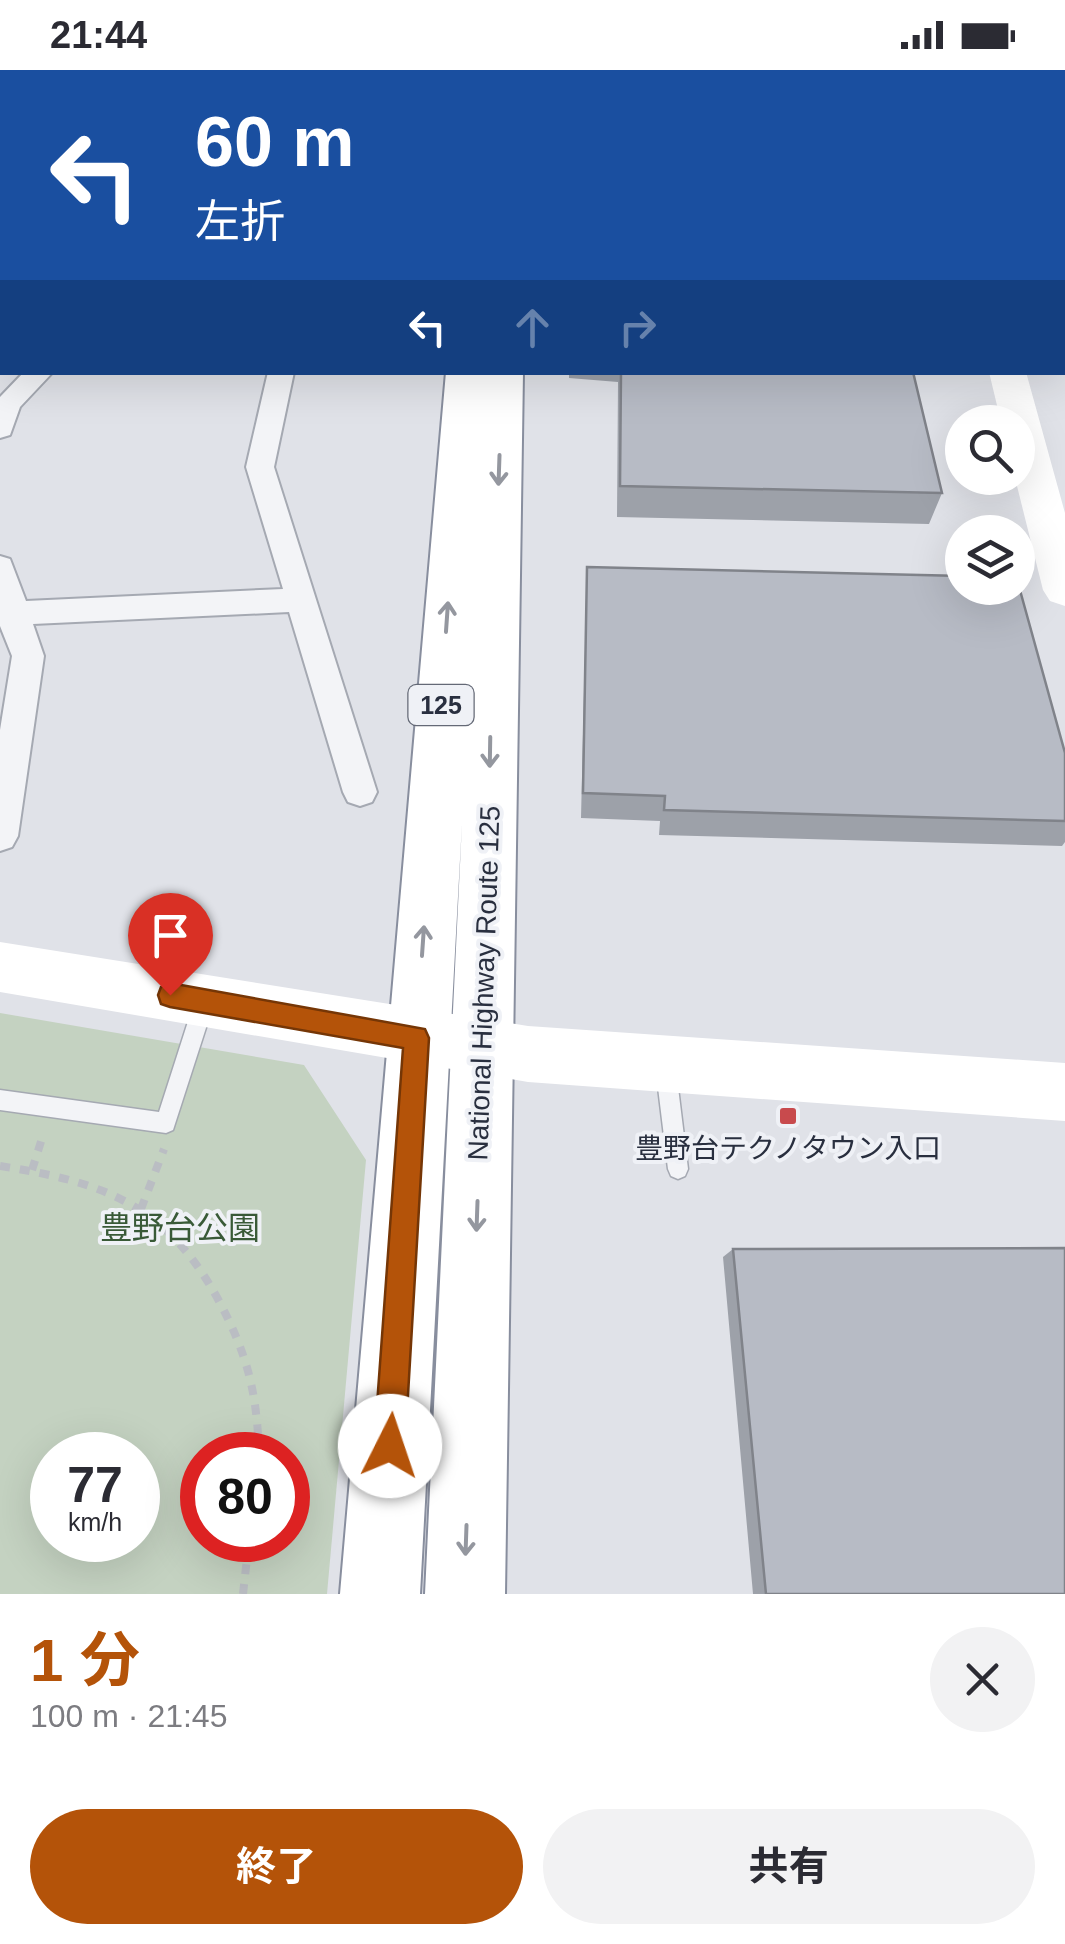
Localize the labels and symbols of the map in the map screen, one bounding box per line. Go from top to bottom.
one-way arrow [489,453,508,485]
one-way arrow [438,601,457,633]
road number: 125 [408,685,474,725]
one-way arrow [480,734,500,767]
street label: National Highway Route 125 [462,805,506,1161]
pin [128,893,213,996]
one-way arrow [414,925,433,957]
marker: 豊野台テクノタウン入口 [777,1105,799,1127]
place label: 豊野台テクノタウン入口 [635,1133,941,1164]
one-way arrow [468,1199,487,1231]
park label: 豊野台公園 [100,1210,260,1246]
position arrow [338,1394,442,1498]
speed limit sign: 80 [180,1432,310,1562]
one-way arrow [457,1524,476,1556]

